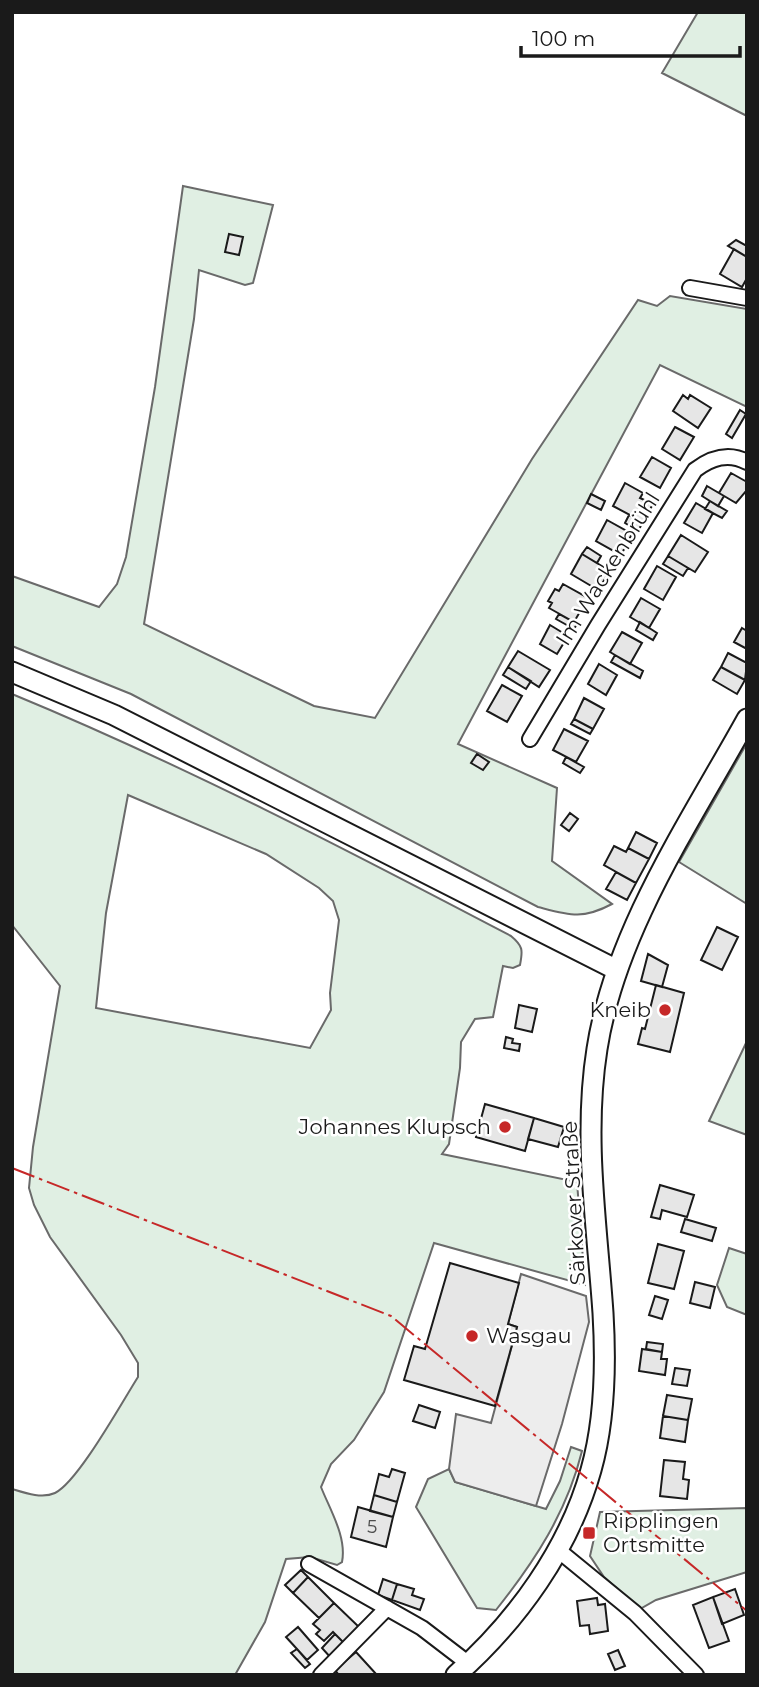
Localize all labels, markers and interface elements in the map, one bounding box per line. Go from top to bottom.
scale bar [521,14,740,58]
text: 100 m [532,26,595,51]
street label: Im Wackenbrühl [550,487,665,650]
place label: Kneib [590,997,651,1022]
marker: Kneib [657,1002,673,1018]
place label: Johannes Klupsch [298,1114,491,1139]
marker: Johannes Klupsch [497,1119,513,1135]
street label: Särkover Straße [557,1120,590,1286]
place label: Wasgau [486,1323,572,1348]
marker: Wasgau [464,1328,480,1344]
place label: Ripplingen Ortsmitte [603,1508,719,1557]
house number: 5 [367,1516,377,1538]
marker: Ripplingen Ortsmitte [581,1525,597,1541]

